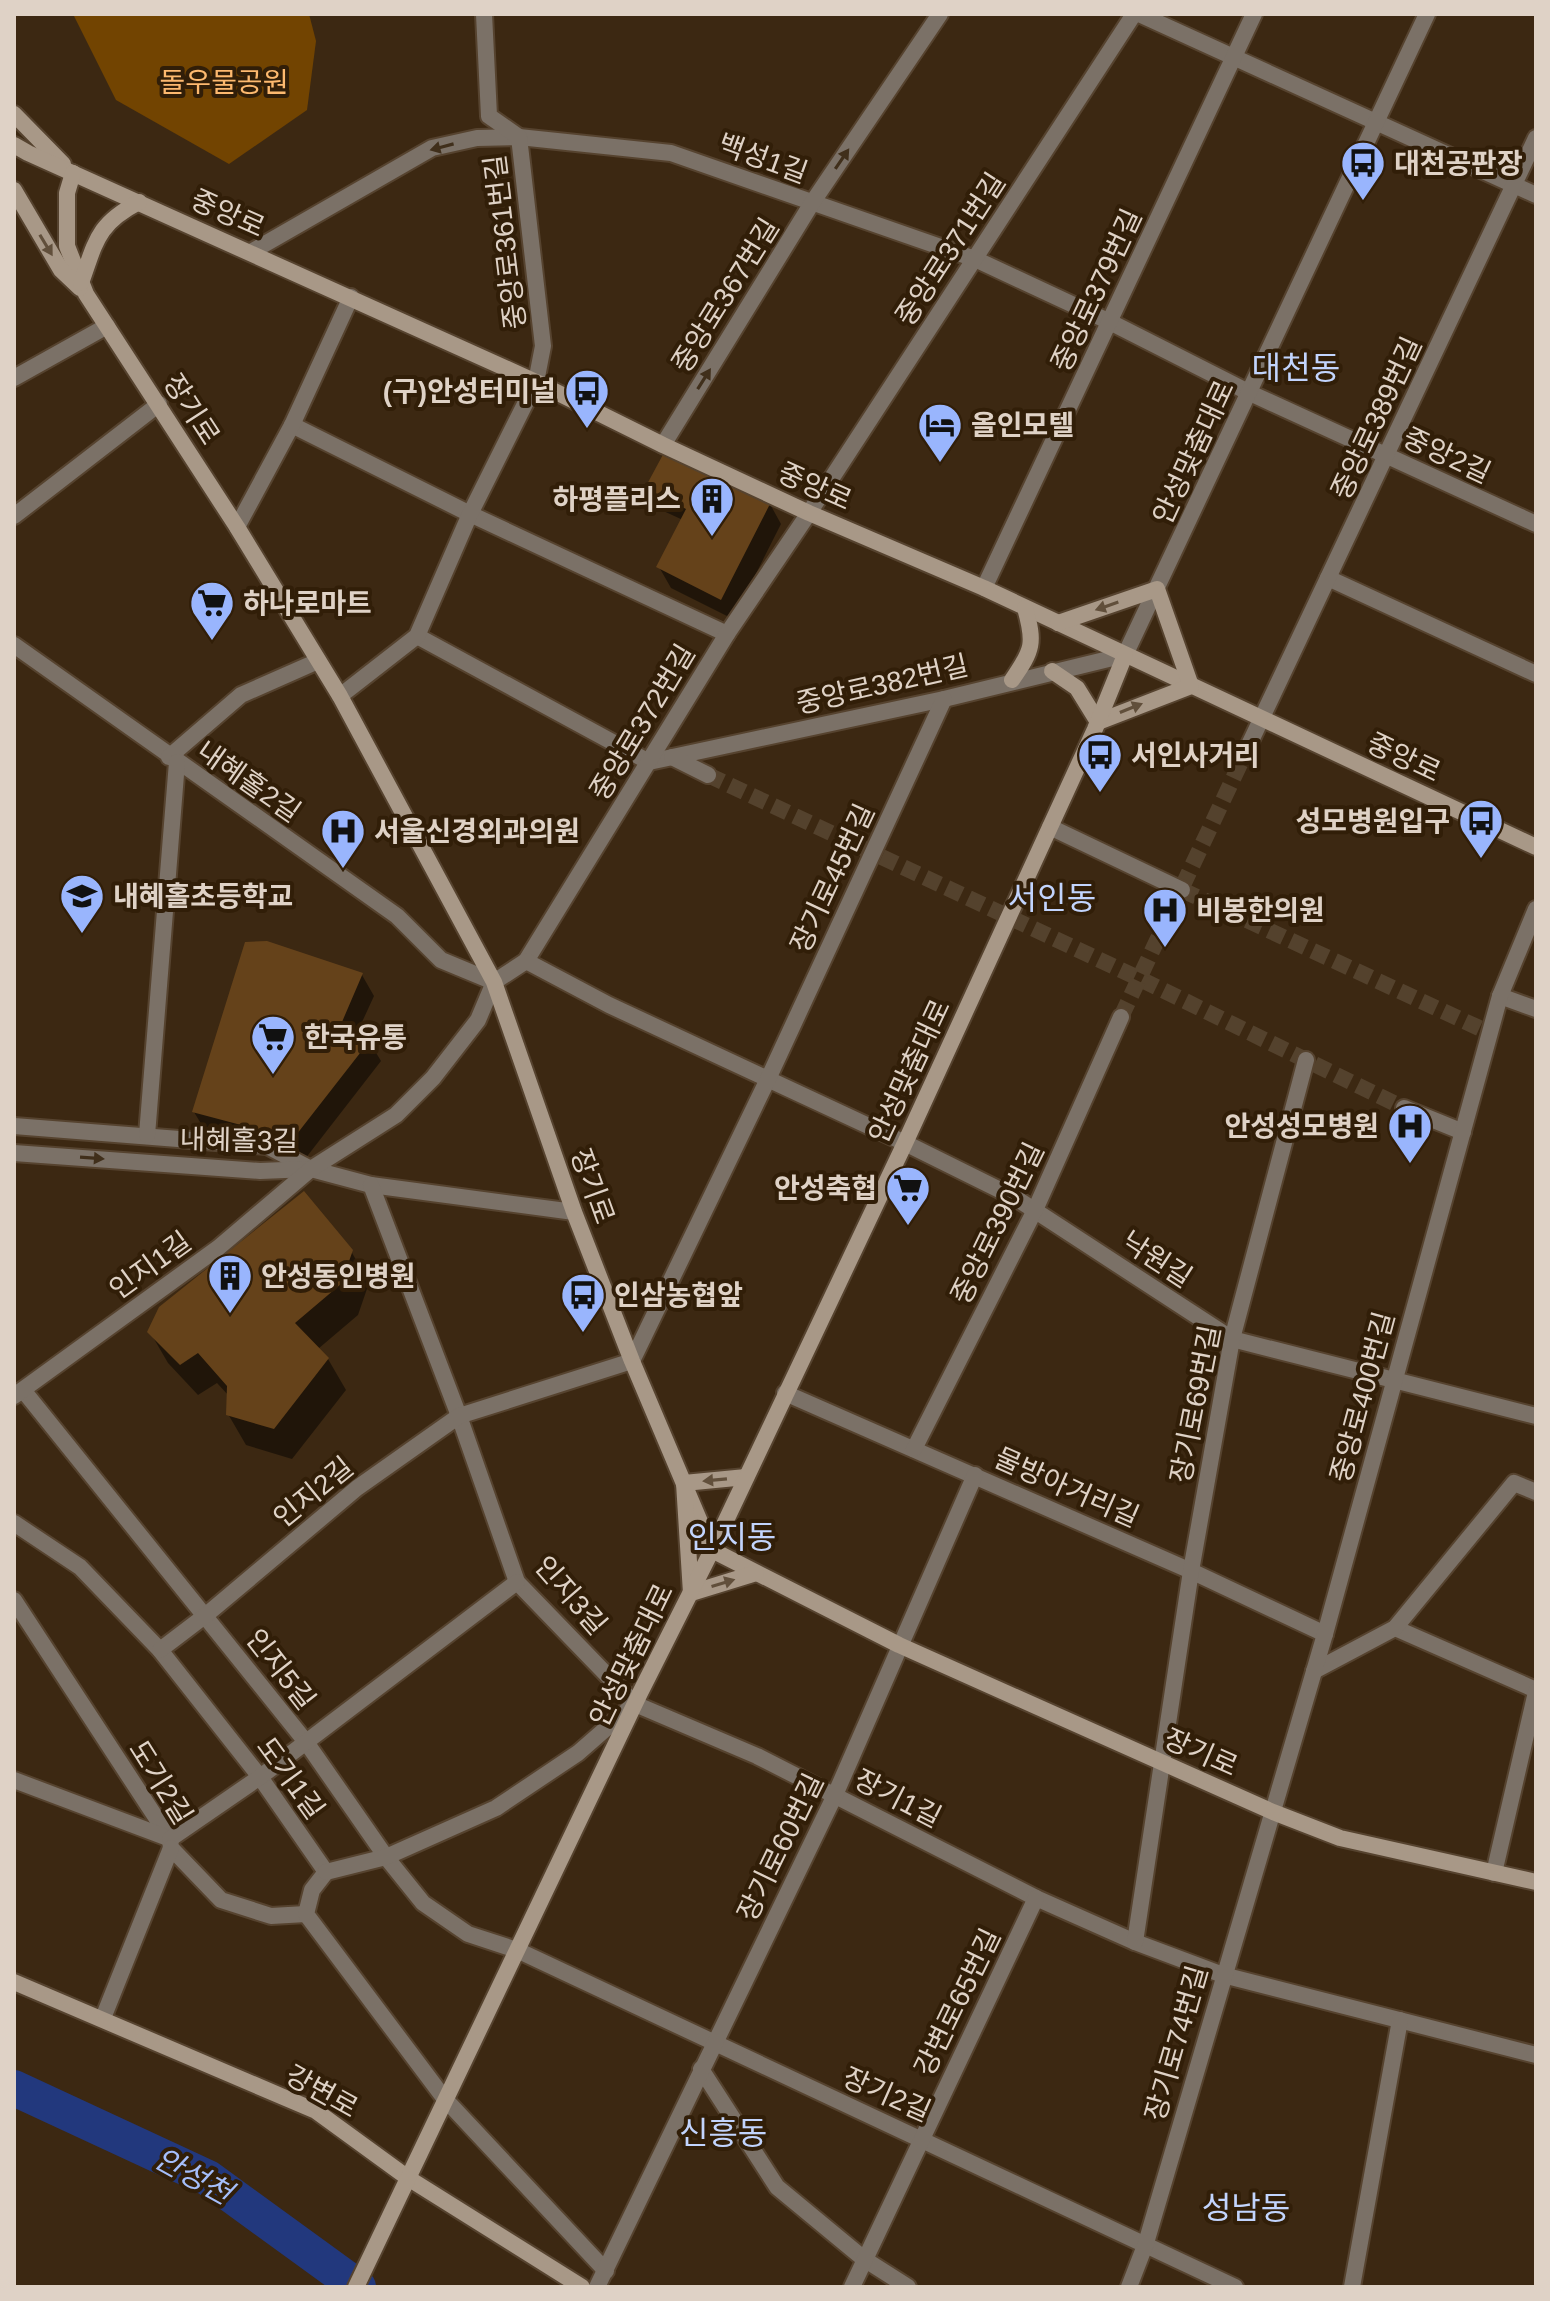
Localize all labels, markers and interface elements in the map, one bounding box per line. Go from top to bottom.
park label: 돌우물공원 [160,67,288,98]
street label: 백성1길 [714,128,812,189]
bus stop icon: 대천공판장 [1339,139,1387,202]
one-way arrow [429,141,454,153]
one-way arrow [834,148,849,169]
place label: 대천공판장 [1394,148,1523,179]
street label: 중앙로361번길 [479,153,532,331]
street label: 중앙로371번길 [890,167,1011,331]
street label: 중앙로 [186,184,269,243]
street label: 중앙로379번길 [1045,204,1148,376]
street label: 중앙로367번길 [666,213,785,378]
one-way arrow [39,234,53,256]
street label: 중앙로389번길 [1325,332,1428,504]
district label: 대천동 [1252,350,1340,386]
bus stop icon: (구)안성터미널 [563,367,611,430]
street label: 장기로 [158,368,226,450]
one-way arrow [697,368,711,390]
place label: (구)안성터미널 [383,376,556,407]
street label: 안성맞춤대로 [1147,376,1240,529]
hotel icon: 올인모텔 [916,401,964,464]
place label: 올인모텔 [971,410,1074,441]
street label: 중앙2길 [1398,422,1495,489]
street label: 중앙로 [773,457,856,516]
building icon: 하평플리스 [688,475,736,538]
place label: 하평플리스 [552,484,681,515]
supermarket icon: 하나로마트 [188,579,236,642]
place label: 하나로마트 [243,588,372,619]
one-way arrow [1095,600,1119,613]
street label: 중앙로372번길 [584,639,701,805]
street label: 중앙로382번길 [793,650,971,719]
one-way arrow [1119,701,1143,714]
street label: 중앙로 [1362,727,1445,788]
bus stop icon: 서인사거리 [1076,731,1124,794]
street label: 내혜홀2길 [191,735,306,828]
place label: 서인사거리 [1131,740,1260,771]
bus stop icon: 성모병원입구 [1457,797,1505,860]
street label: 장기로45번길 [785,799,880,957]
place label: 성모병원입구 [1295,806,1450,837]
hospital icon: 서울신경외과의원 [319,807,367,870]
place label: 서울신경외과의원 [374,816,580,847]
school or university icon: 내혜홀초등학교 [58,872,106,935]
district label: 서인동 [1008,880,1096,916]
place label: 내혜홀초등학교 [113,881,293,912]
hospital icon: 비봉한의원 [1141,886,1189,949]
place label: 비봉한의원 [1196,895,1325,926]
street label: 안성맞춤대로 [863,995,956,1148]
supermarket icon: 한국유통 [249,1013,297,1076]
place label: 한국유통 [304,1022,407,1053]
hospital icon: 안성성모병원 [1386,1102,1434,1165]
place label: 안성성모병원 [1224,1111,1379,1142]
street label: 내혜홀3길 [179,1124,299,1157]
street label: 중앙로390번길 [945,1138,1050,1309]
street label: 장기로 [565,1145,620,1228]
one-way arrow [80,1152,105,1165]
supermarket icon: 안성축협 [884,1164,932,1227]
place label: 안성축협 [774,1173,877,1204]
street label: 낙원길 [1116,1225,1198,1293]
street label: 인지1길 [104,1226,197,1305]
building icon: 안성동인병원 [206,1252,254,1315]
place label: 안성동인병원 [261,1261,416,1292]
bus stop icon: 인삼농협앞 [559,1271,607,1334]
place label: 인삼농협앞 [614,1280,743,1311]
street label: 중앙로400번길 [1325,1308,1400,1486]
street label: 장기로69번길 [1165,1323,1226,1486]
street label: 물방아거리길 [990,1442,1144,1533]
street label: 인지2길 [267,1451,359,1534]
one-way arrow [702,1474,727,1487]
district label: 인지동 [688,1519,776,1555]
street label: 인지3길 [528,1550,613,1641]
one-way arrow [712,1576,736,1589]
street label: 안성맞춤대로 [584,1579,679,1731]
street label: 인지5길 [240,1623,321,1715]
street label: 장기로 [1159,1723,1242,1782]
street label: 도기1길 [251,1732,330,1825]
street label: 도기2길 [123,1735,198,1830]
street label: 장기1길 [849,1764,946,1833]
street label: 장기로60번길 [731,1769,829,1926]
street label: 강변로65번길 [908,1924,1006,2081]
street label: 장기로74번길 [1140,1962,1213,2124]
street label: 강변로 [280,2059,363,2124]
street label: 장기2길 [838,2061,936,2128]
district label: 신흥동 [679,2115,767,2151]
water label: 안성천 [149,2141,240,2212]
district label: 성남동 [1202,2190,1290,2226]

